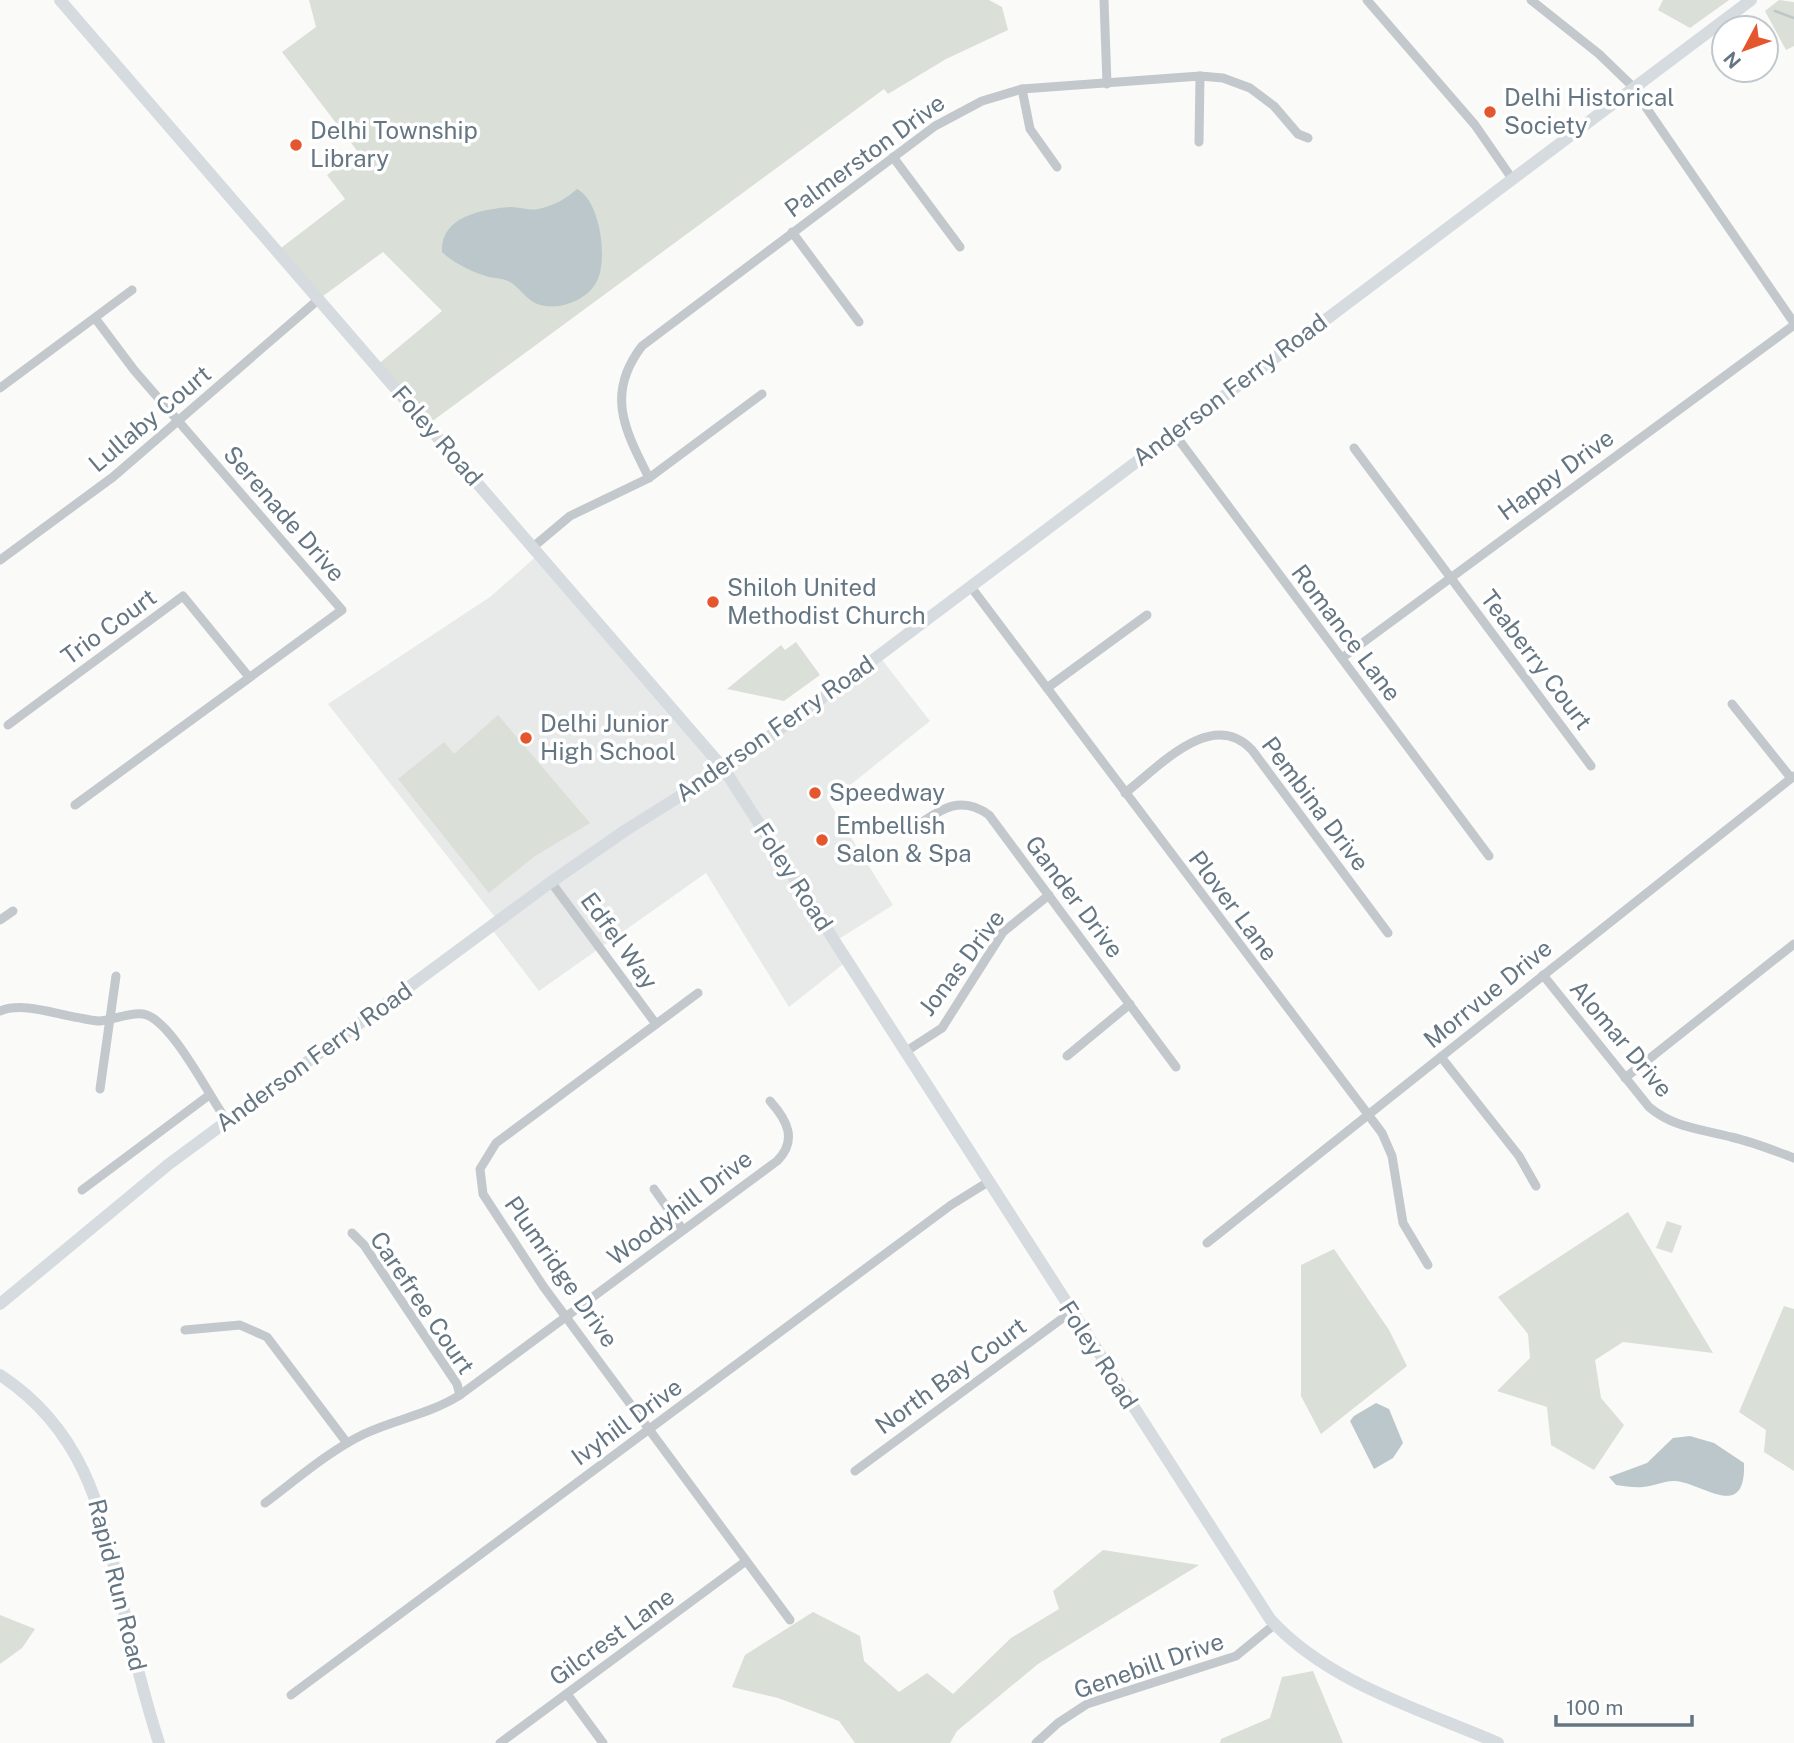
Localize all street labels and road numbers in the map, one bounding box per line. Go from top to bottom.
street label: Palmerston Drive [779,88,950,223]
street label: Anderson Ferry Road [1127,307,1332,471]
street label: Lullaby Court [83,359,216,477]
street label: Foley Road [387,380,489,491]
street label: Happy Drive [1492,423,1619,525]
street label: Serenade Drive [218,440,351,587]
street label: Romance Lane [1286,559,1407,706]
street label: Trio Court [55,582,161,670]
street label: Teaberry Court [1475,584,1598,735]
street label: Anderson Ferry Road [670,649,879,807]
street label: Pembina Drive [1256,731,1375,876]
street label: Foley Road [749,817,839,936]
street label: Gander Drive [1020,830,1130,963]
street label: Plover Lane [1183,845,1284,966]
street label: Edfel Way [576,887,664,994]
street label: Jonas Drive [912,904,1010,1021]
street label: Morrvue Drive [1418,933,1557,1053]
street label: Alomar Drive [1565,974,1679,1102]
street label: Anderson Ferry Road [210,976,417,1137]
street label: Woodyhill Drive [602,1144,757,1271]
street label: Plumridge Drive [499,1191,624,1352]
street label: Carefree Court [365,1226,481,1379]
street label: Foley Road [1054,1295,1144,1414]
street label: North Bay Court [870,1311,1031,1439]
street label: Ivyhill Drive [566,1372,687,1471]
street label: Rapid Run Road [83,1496,153,1674]
street label: Gilcrest Lane [544,1582,679,1691]
street label: Genebill Drive [1070,1626,1227,1704]

